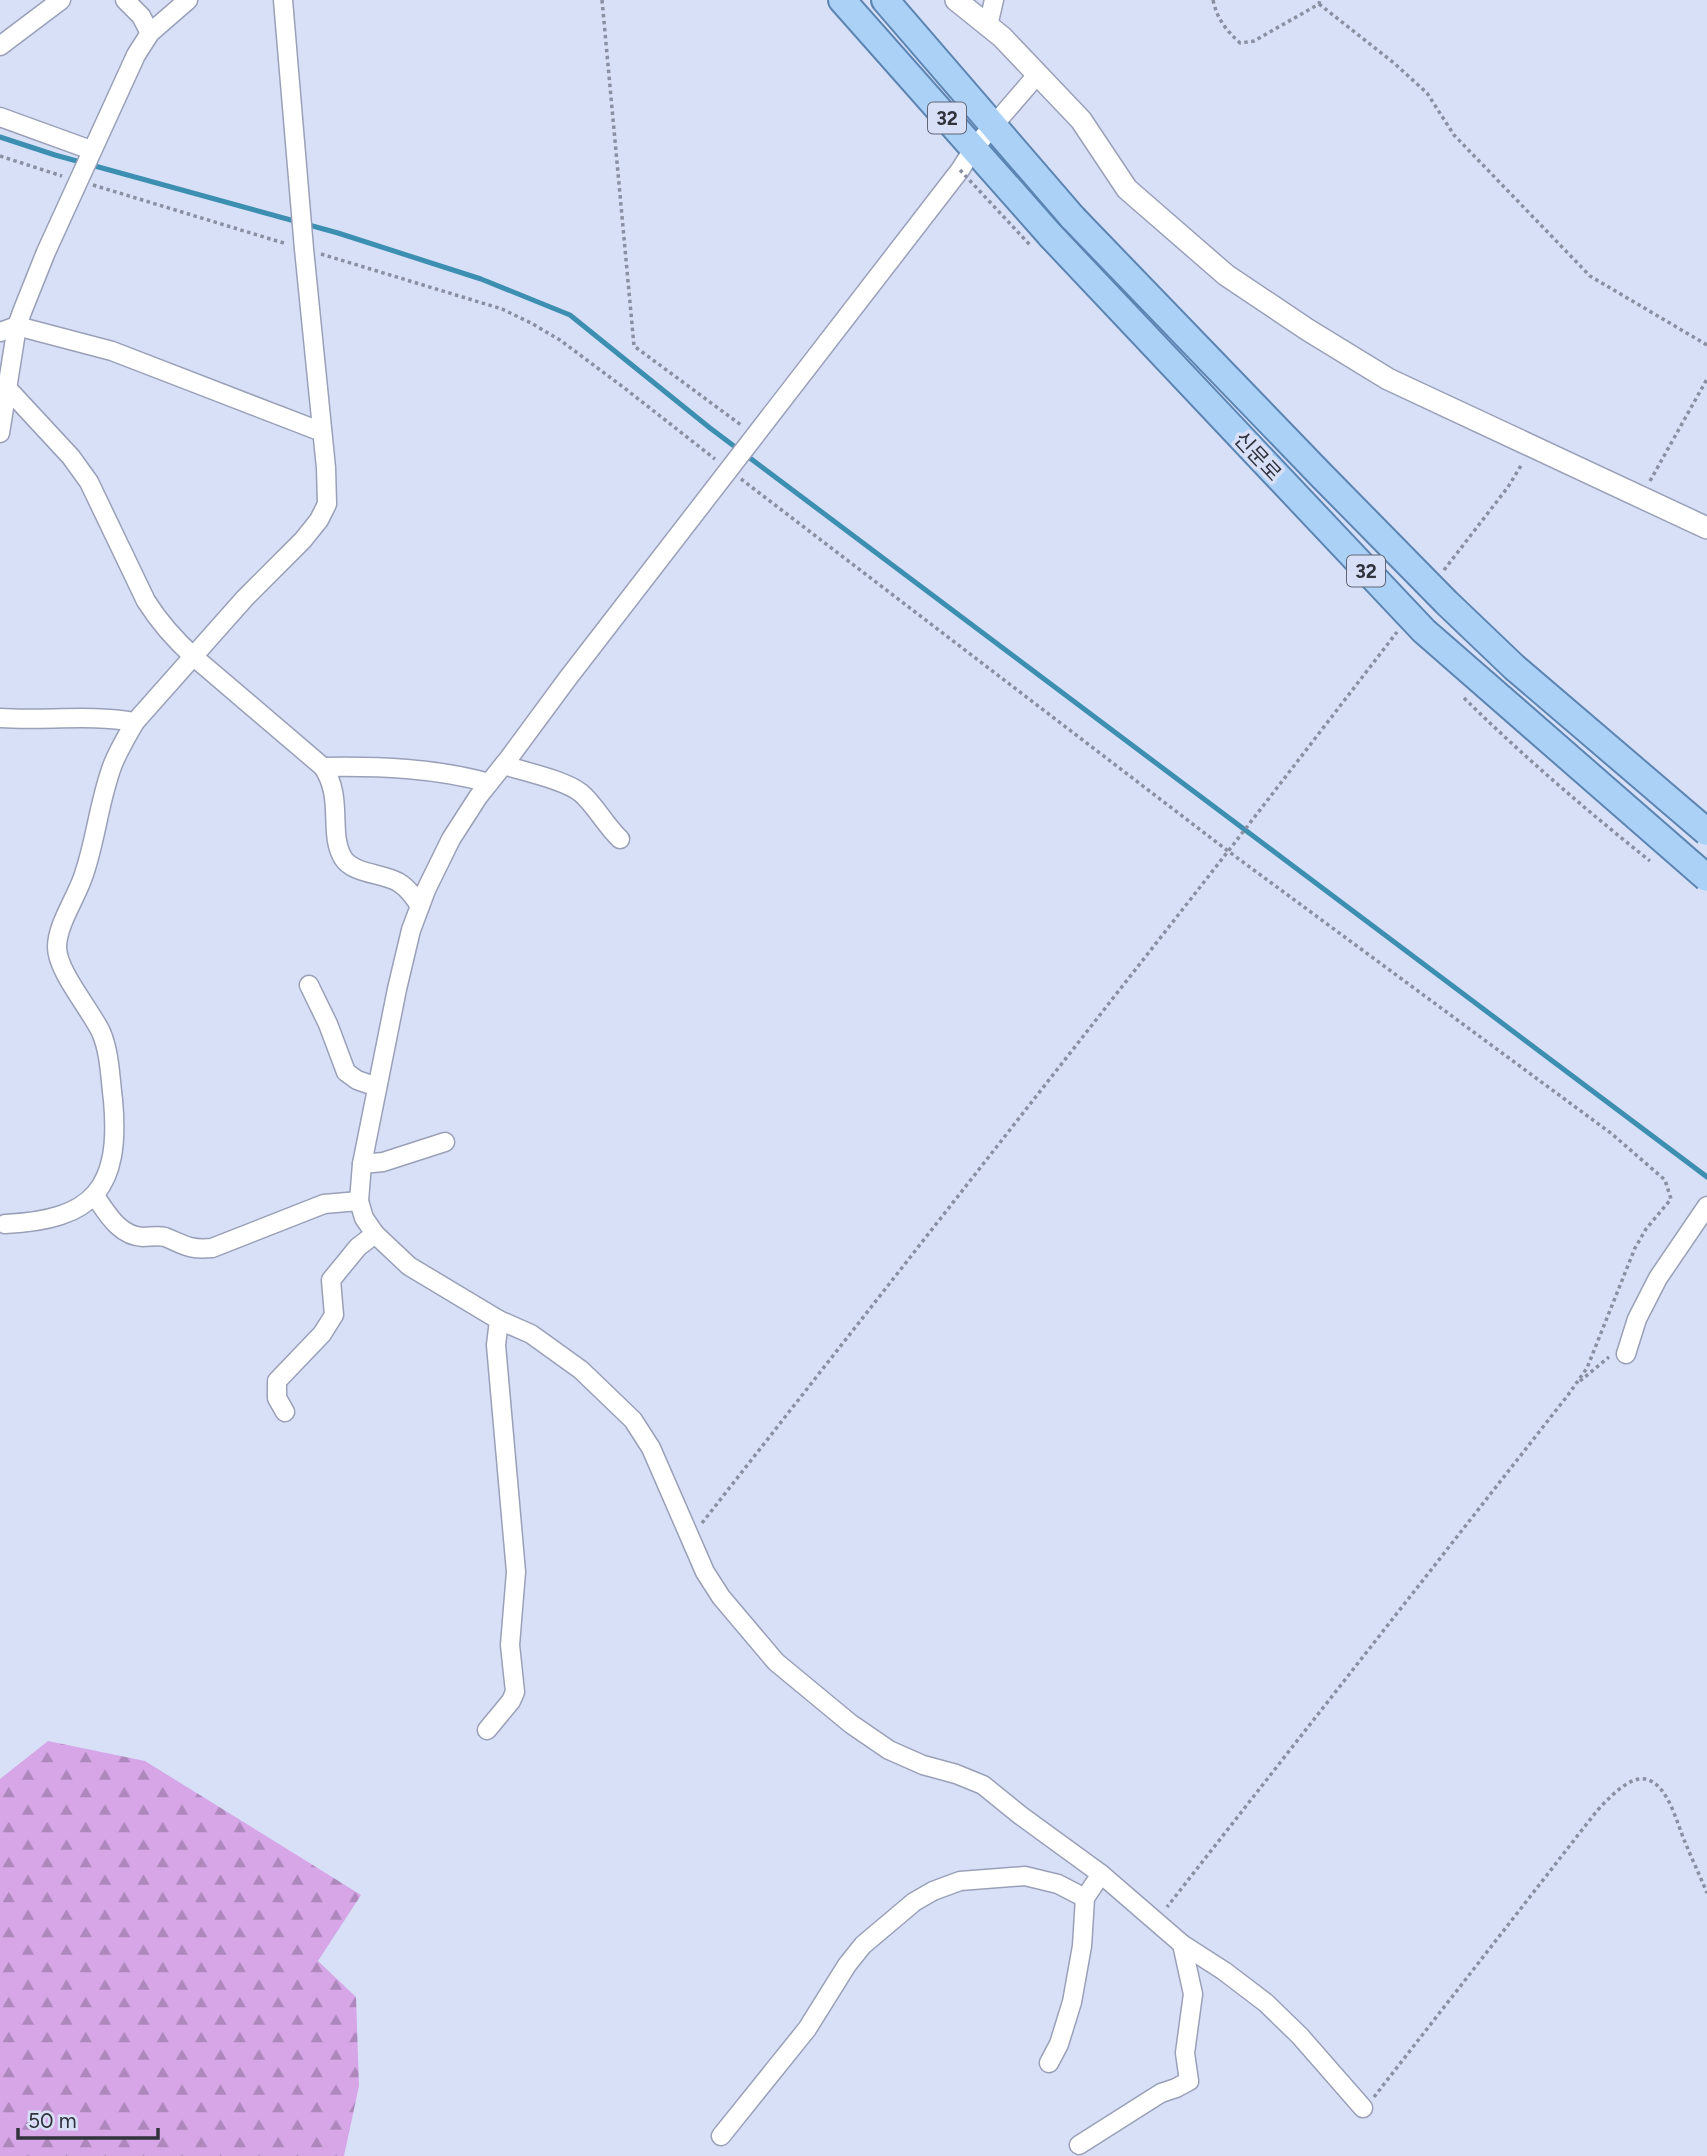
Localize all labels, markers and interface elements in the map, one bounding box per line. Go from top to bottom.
road number: 32 [928,102,966,134]
street label: 신문로 [1229,426,1287,486]
road number: 32 [1347,556,1385,586]
scale bar [18,2096,158,2140]
text: 50 m [28,2108,77,2133]

